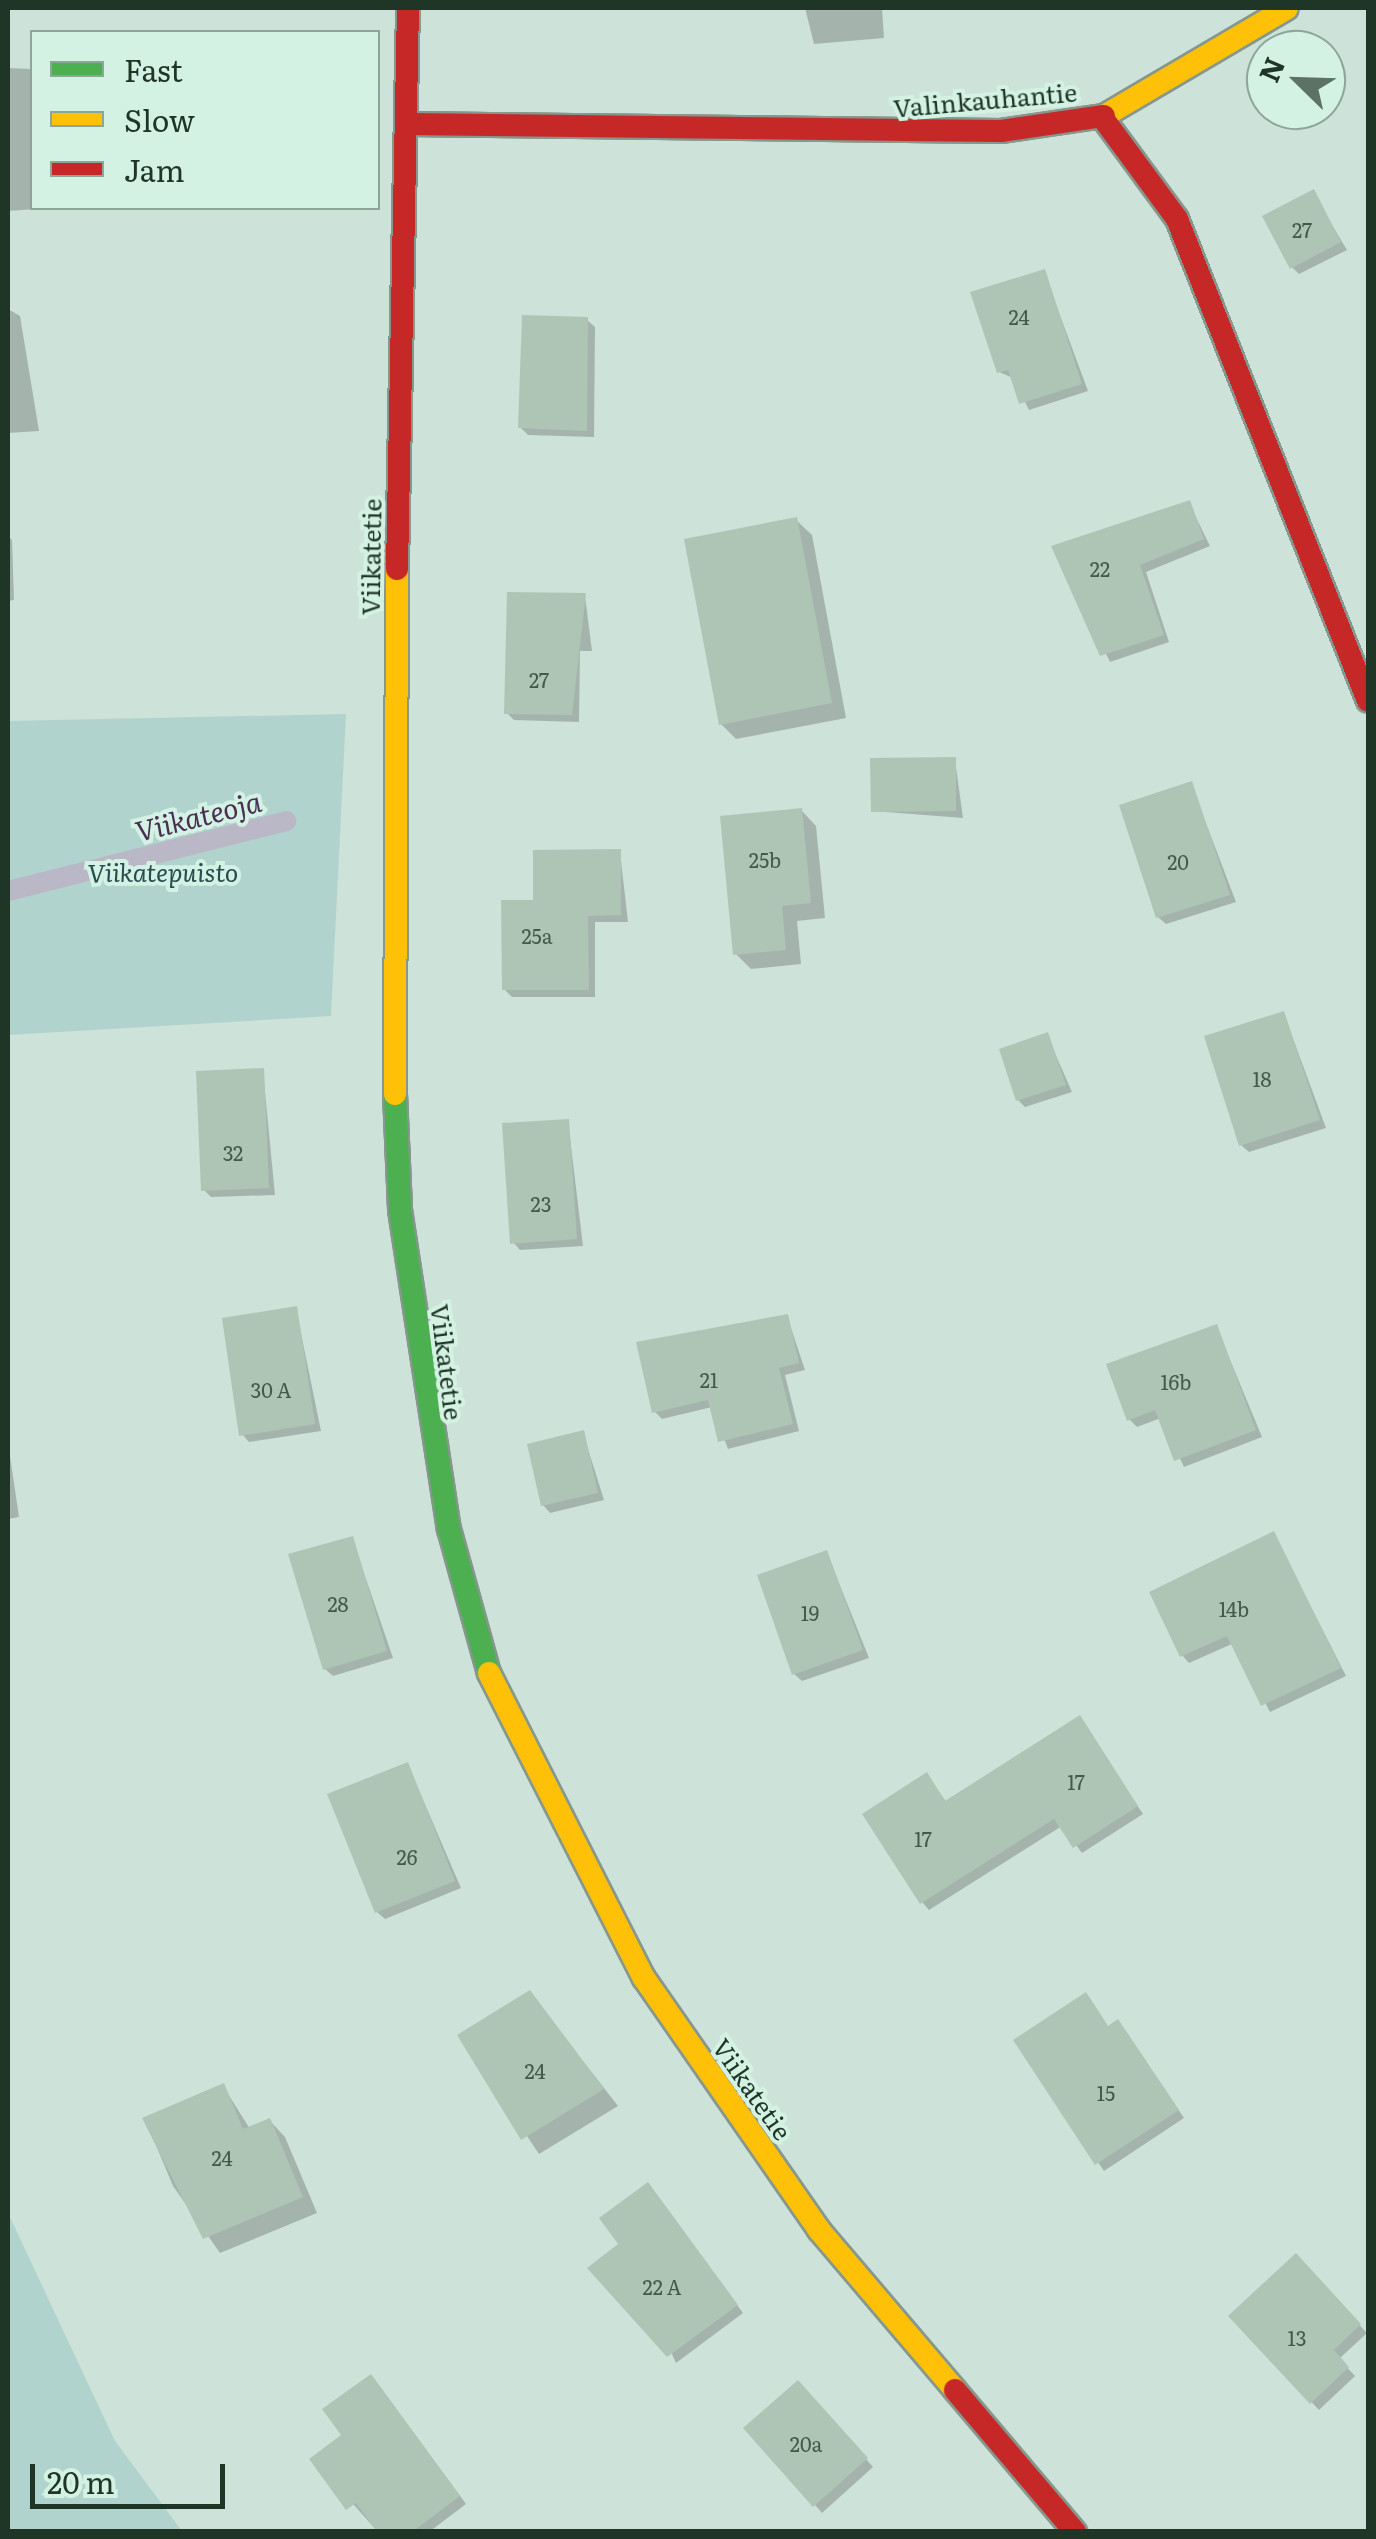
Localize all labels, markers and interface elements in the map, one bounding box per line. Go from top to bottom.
legend [30,30,380,210]
north arrow [1246,30,1346,130]
text: Fast [124,47,183,91]
text: N [1246,50,1294,88]
street label: Valinkauhantie [892,77,1078,123]
text: Slow [124,97,195,141]
text: Jam [124,147,184,191]
house number: 27 [1292,217,1312,241]
house number: 24 [1008,304,1030,328]
street label: Viikatetie [355,498,387,616]
house number: 22 [1090,556,1110,580]
house number: 27 [529,667,549,691]
water label: Viikateoja [132,783,264,847]
house number: 25b [749,847,781,871]
house number: 20 [1167,849,1189,873]
park label: Viikatepuisto [88,857,238,887]
house number: 25a [521,923,553,947]
house number: 18 [1252,1066,1272,1090]
house number: 32 [223,1140,243,1164]
house number: 23 [531,1191,551,1215]
street label: Viikatetie [425,1302,469,1422]
house number: 21 [700,1367,718,1391]
house number: 16b [1160,1369,1192,1393]
house number: 30 A [250,1377,292,1401]
house number: 28 [327,1591,349,1615]
house number: 14b [1219,1596,1249,1620]
house number: 19 [801,1600,819,1624]
house number: 17 [1067,1769,1085,1793]
house number: 17 [914,1826,932,1850]
house number: 26 [397,1844,417,1868]
street label: Viikatetie [706,2033,798,2145]
house number: 24 [524,2058,546,2082]
house number: 15 [1097,2080,1115,2104]
house number: 24 [211,2145,233,2169]
house number: 22 A [643,2274,681,2298]
house number: 13 [1288,2325,1306,2349]
house number: 20a [790,2431,822,2455]
scale bar [35,2444,230,2506]
text: 20 m [47,2459,115,2503]

